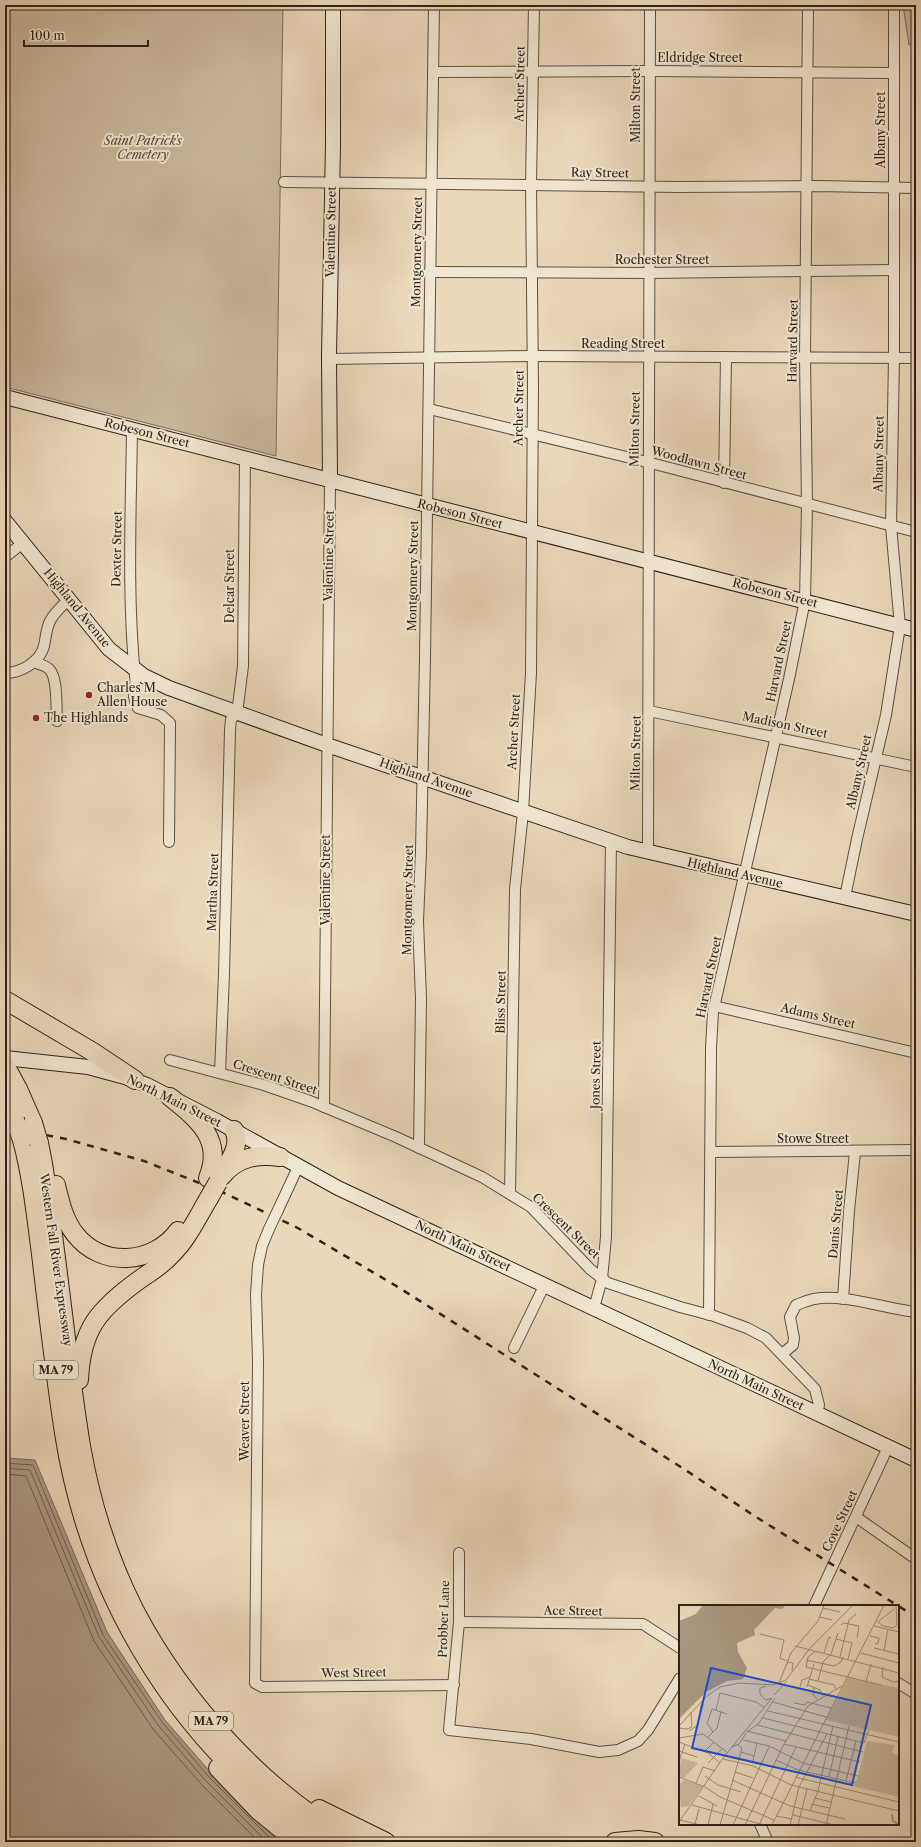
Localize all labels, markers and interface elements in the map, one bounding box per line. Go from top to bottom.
scale bar [24,22,148,48]
text: 100 m [30,28,65,43]
street label: Archer Street [511,45,528,123]
street label: Eldridge Street [657,50,743,65]
street label: Milton Street [628,66,643,143]
street label: Albany Street [873,91,888,169]
park label: Saint Patrick's Cemetery [103,133,183,162]
street label: Ray Street [571,164,630,181]
street label: Valentine Street [322,186,339,279]
street label: Montgomery Street [408,196,425,308]
street label: Rochester Street [615,252,710,267]
street label: Harvard Street [784,298,801,383]
street label: Reading Street [581,336,666,351]
street label: Archer Street [510,369,527,447]
street label: Milton Street [626,390,643,467]
street label: Robeson Street [103,415,192,451]
street label: Albany Street [870,415,887,493]
street label: Woodlawn Street [649,442,749,483]
street label: Robeson Street [416,496,505,532]
street label: Dexter Street [108,510,125,587]
street label: Valentine Street [320,510,337,603]
street label: Montgomery Street [404,520,421,632]
street label: Delcar Street [222,548,237,623]
street label: Highland Avenue [41,565,114,651]
street label: Robeson Street [731,575,820,611]
street label: Harvard Street [762,618,795,703]
place label: Charles M Allen House [96,680,167,709]
marker: Charles M Allen House [84,690,94,700]
street label: Archer Street [504,693,523,771]
street label: Madison Street [741,708,830,741]
place label: The Highlands [44,710,128,725]
marker: The Highlands [31,713,41,723]
street label: Milton Street [627,714,644,791]
street label: Albany Street [842,732,875,812]
street label: Highland Avenue [377,755,475,801]
street label: Valentine Street [318,834,333,927]
street label: Montgomery Street [399,844,416,956]
street label: Martha Street [204,852,221,932]
street label: Highland Avenue [686,854,785,891]
street label: Harvard Street [692,934,725,1019]
street label: Bliss Street [492,970,509,1034]
street label: Adams Street [778,999,858,1032]
street label: Jones Street [587,1040,604,1111]
street label: Crescent Street [231,1056,320,1097]
street label: North Main Street [124,1071,225,1130]
street label: Stowe Street [777,1131,850,1146]
street label: Western Fall River Expressway [37,1171,76,1348]
street label: Danis Street [825,1188,846,1259]
street label: Crescent Street [529,1190,604,1262]
street label: North Main Street [413,1217,514,1275]
street label: North Main Street [706,1356,807,1414]
road number: MA 79 [34,1361,78,1379]
street label: Weaver Street [237,1380,252,1462]
street label: Cove Street [819,1487,861,1554]
street label: Probber Lane [435,1580,452,1658]
street label: Ace Street [542,1602,603,1619]
inset map [679,1605,899,1825]
street label: West Street [320,1664,388,1681]
road number: MA 79 [189,1712,233,1730]

